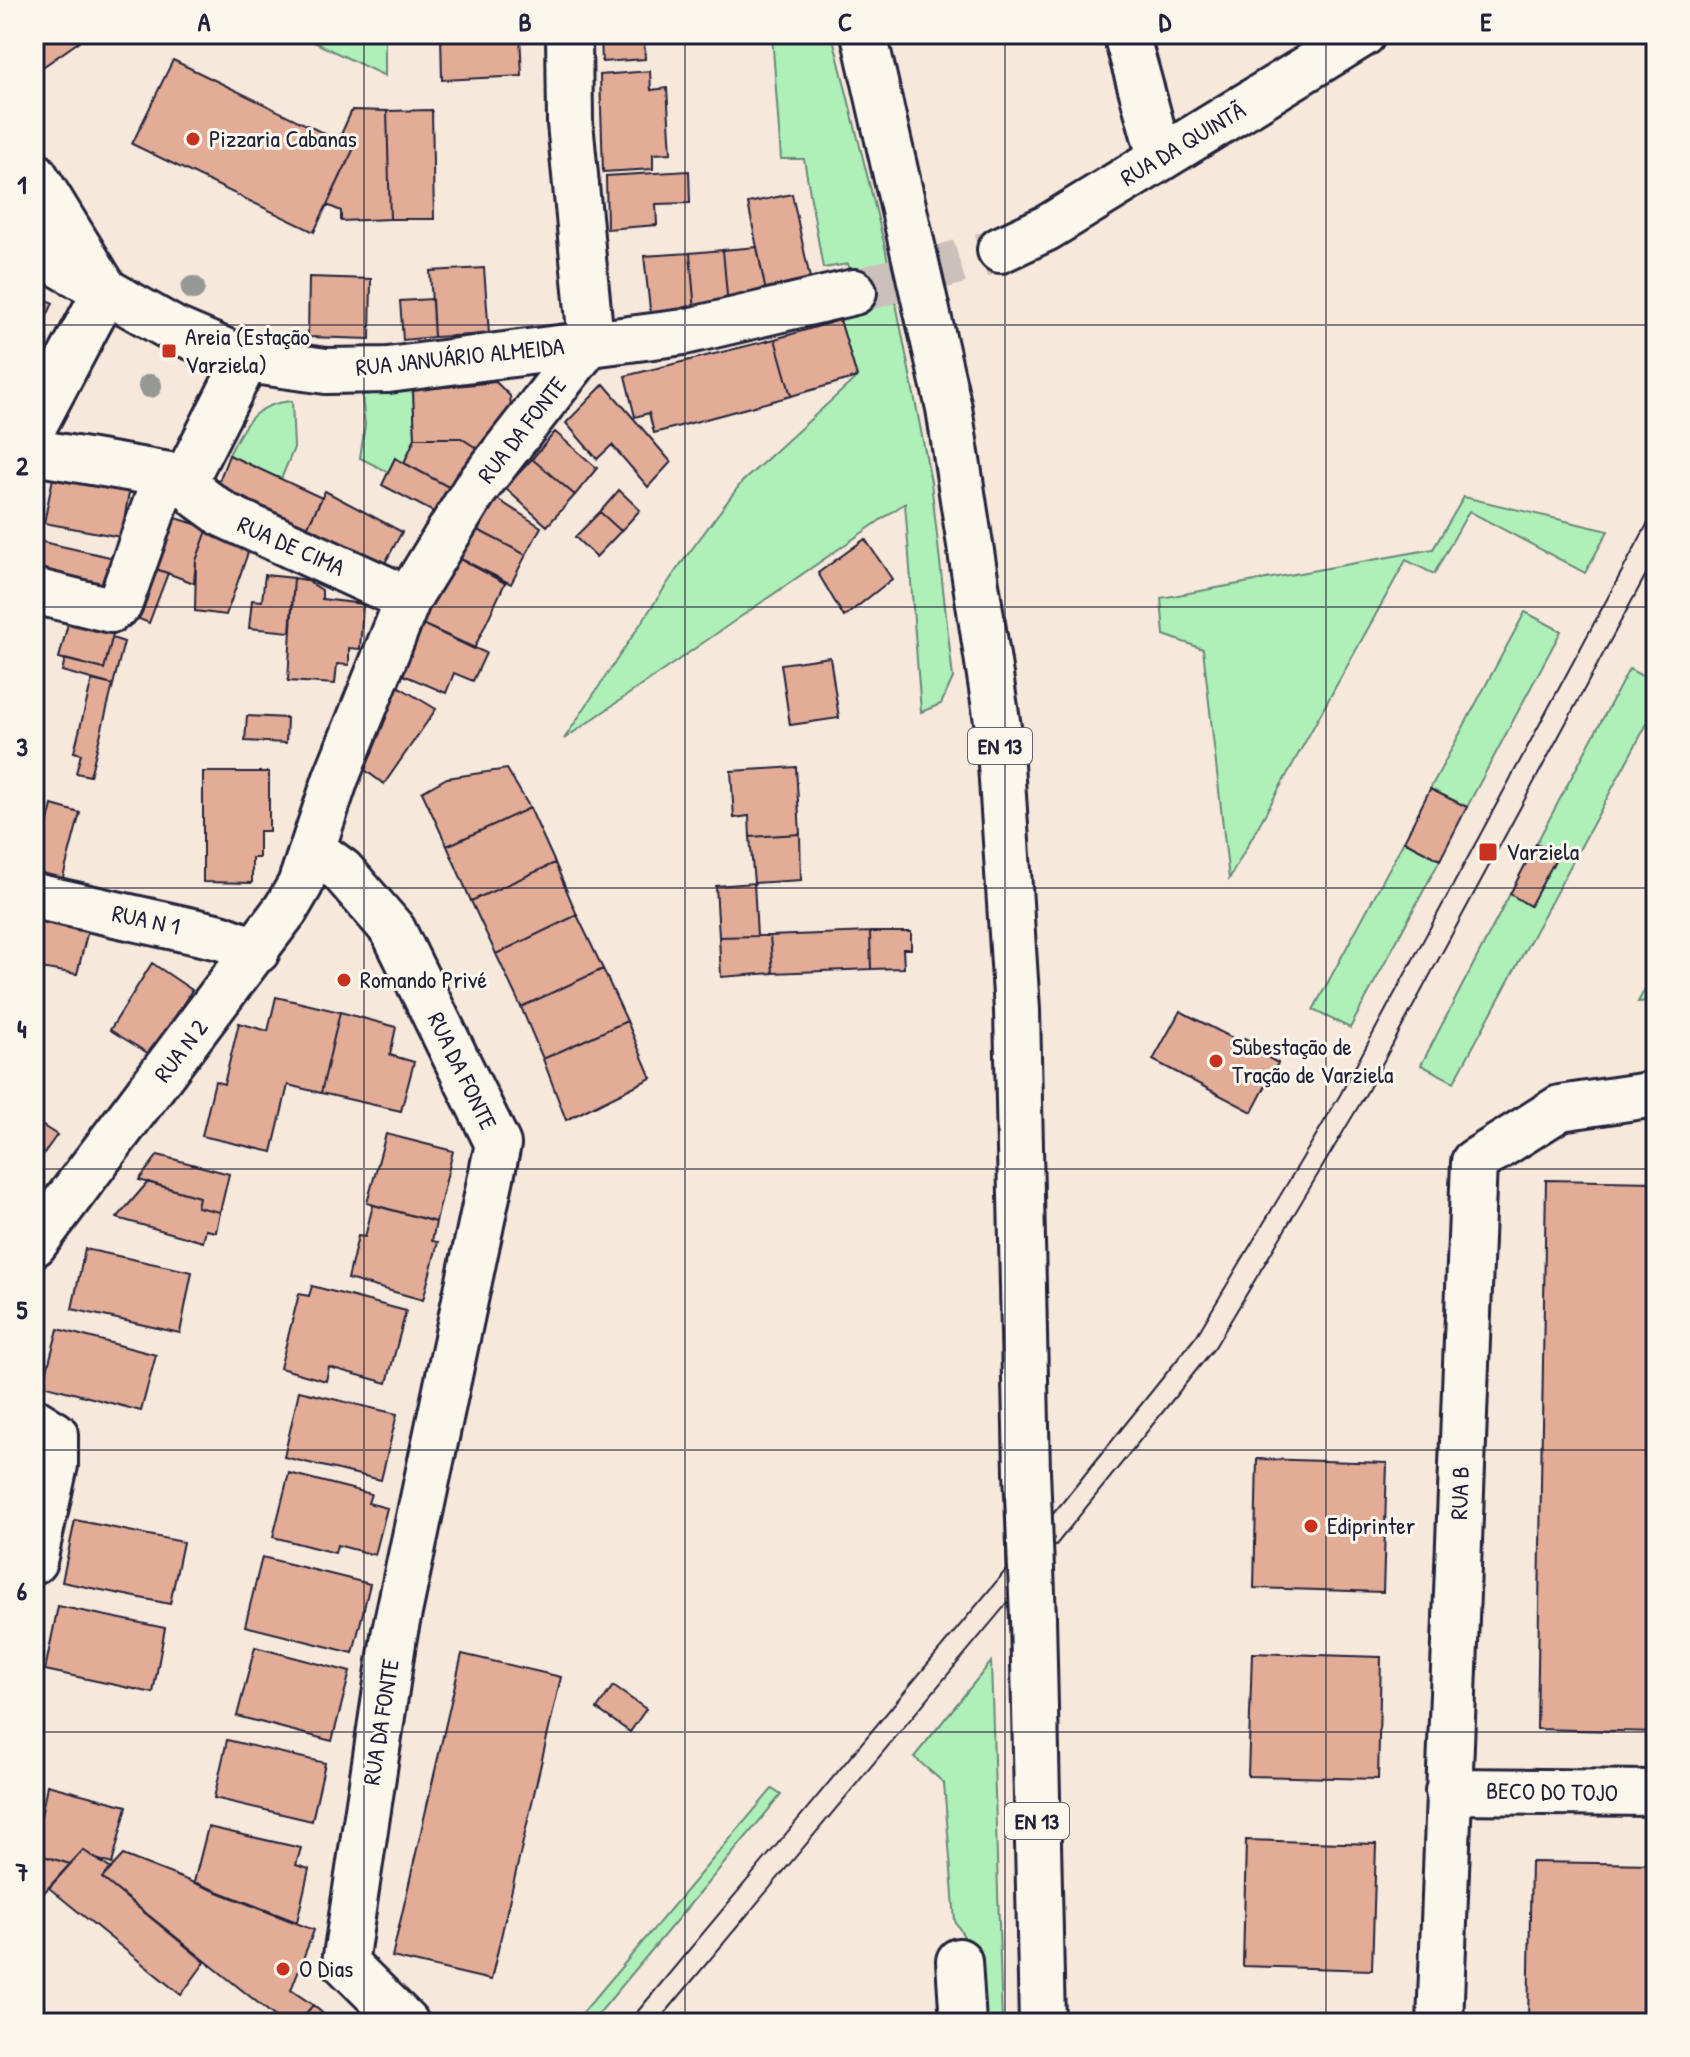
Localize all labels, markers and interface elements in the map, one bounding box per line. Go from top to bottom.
text: A [198,4,211,39]
text: B [518,4,532,39]
text: C [838,4,852,39]
text: D [1159,4,1172,39]
text: E [1480,4,1492,39]
street label: RUA DA QUINTÃ [1114,93,1251,193]
place label: Pizzaria Cabanas [209,122,357,154]
marker: Pizzaria Cabanas [184,130,202,148]
text: 1 [17,167,27,202]
place label: Areia (Estação Varziela) [185,320,310,380]
street label: RUA JANUÁRIO ALMEIDA [354,329,566,383]
marker: Areia (Estação Varziela) [160,342,178,360]
street label: RUA DA FONTE [470,369,573,489]
text: 2 [16,448,29,483]
street label: RUA DE CIMA [233,507,350,583]
road number: EN 13 [968,728,1032,764]
text: 3 [16,729,28,764]
place label: Varziela [1506,835,1579,867]
marker: Varziela [1477,841,1499,863]
street label: RUA N 1 [109,896,183,942]
place label: Romando Privé [360,963,487,995]
marker: Romando Privé [335,971,353,989]
street label: RUA DA FONTE [421,1007,505,1135]
text: 4 [17,1011,27,1046]
street label: RUA N 2 [146,1012,214,1088]
place label: Subestação de Tração de Varziela [1232,1030,1393,1090]
marker: Subestação de Tração de Varziela [1207,1052,1225,1070]
text: 5 [17,1292,28,1327]
street label: RUA B [1442,1466,1476,1520]
place label: Ediprinter [1327,1509,1415,1541]
marker: Ediprinter [1302,1517,1320,1535]
text: 6 [17,1573,28,1608]
street label: RUA DA FONTE [354,1656,406,1787]
street label: BECO DO TOJO [1486,1774,1618,1808]
road number: EN 13 [1005,1803,1069,1839]
text: 7 [15,1854,29,1889]
place label: O Dias [299,1952,353,1984]
marker: O Dias [274,1960,292,1978]

